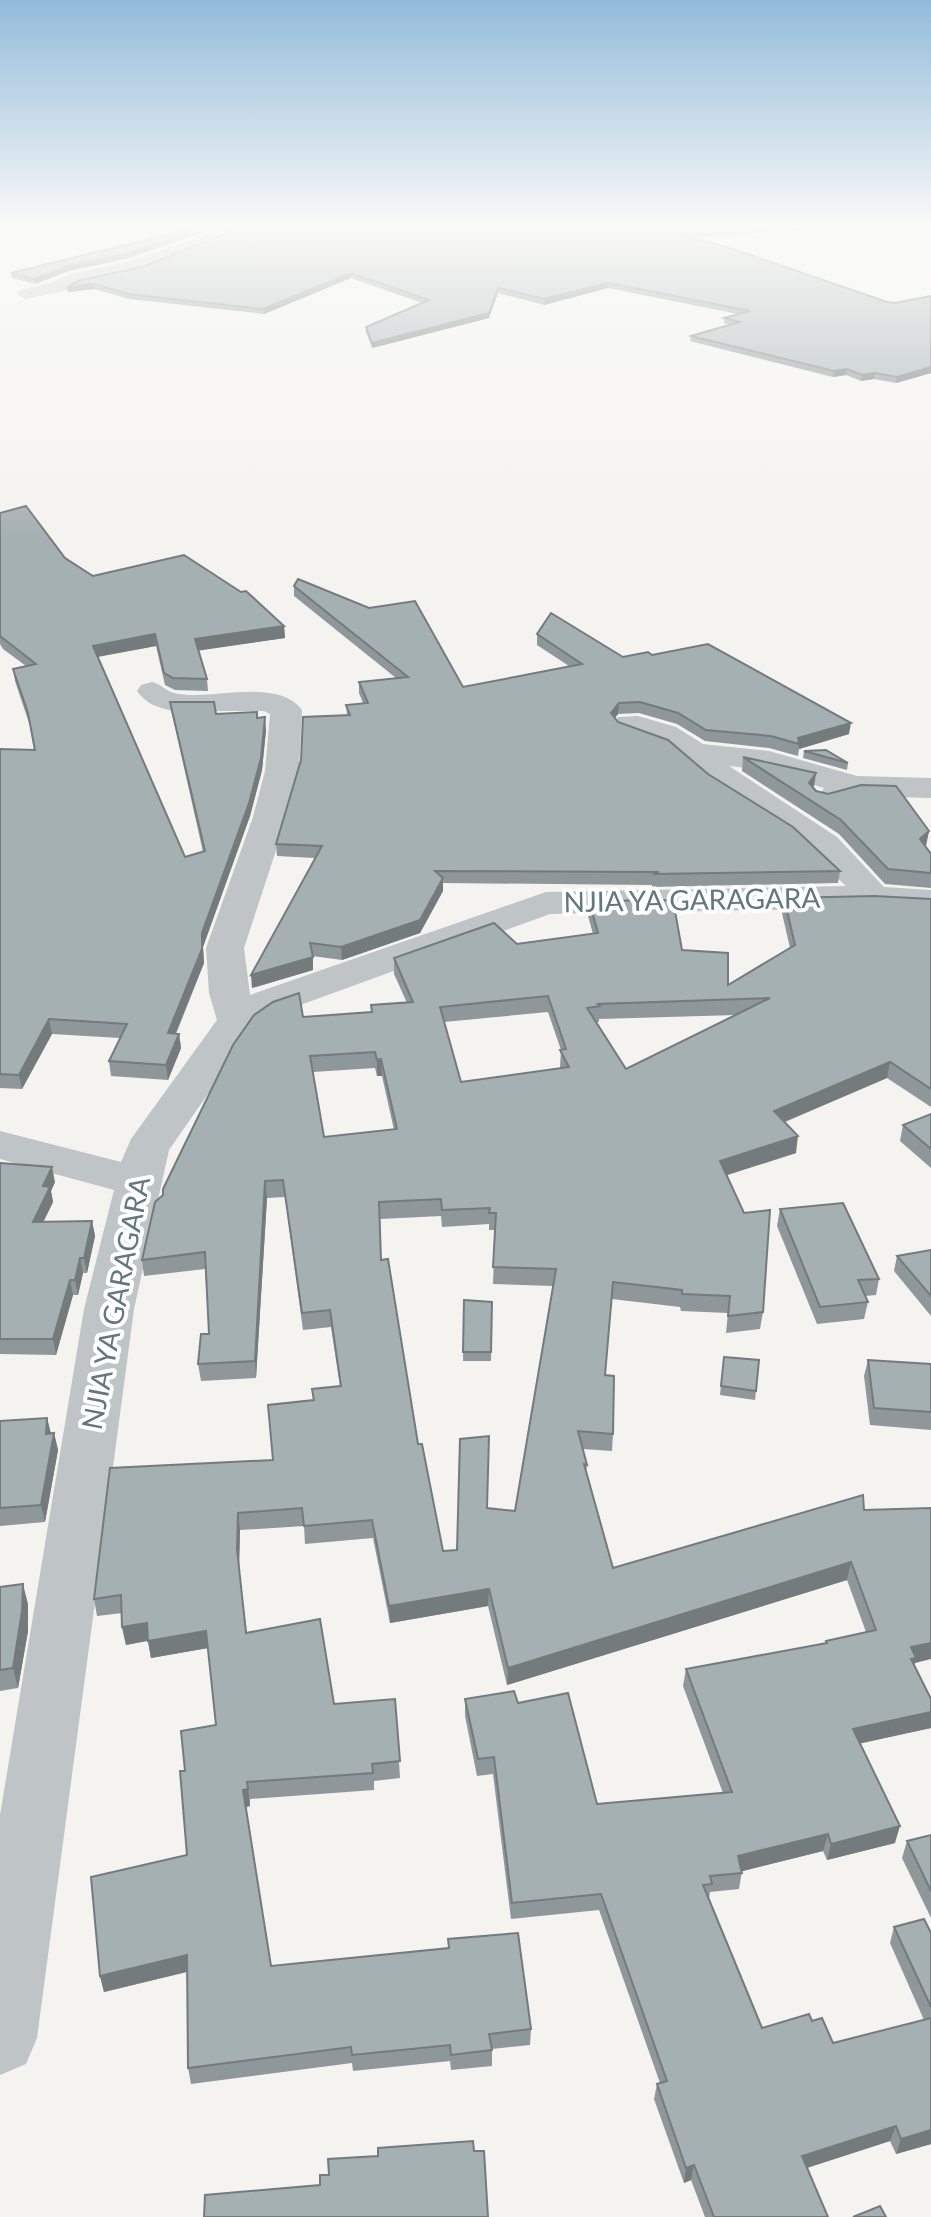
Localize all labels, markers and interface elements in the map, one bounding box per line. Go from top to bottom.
street label: NJIA YA GARAGARA [563,880,821,918]
street label: NJIA YA GARAGARA [74,1173,156,1432]

